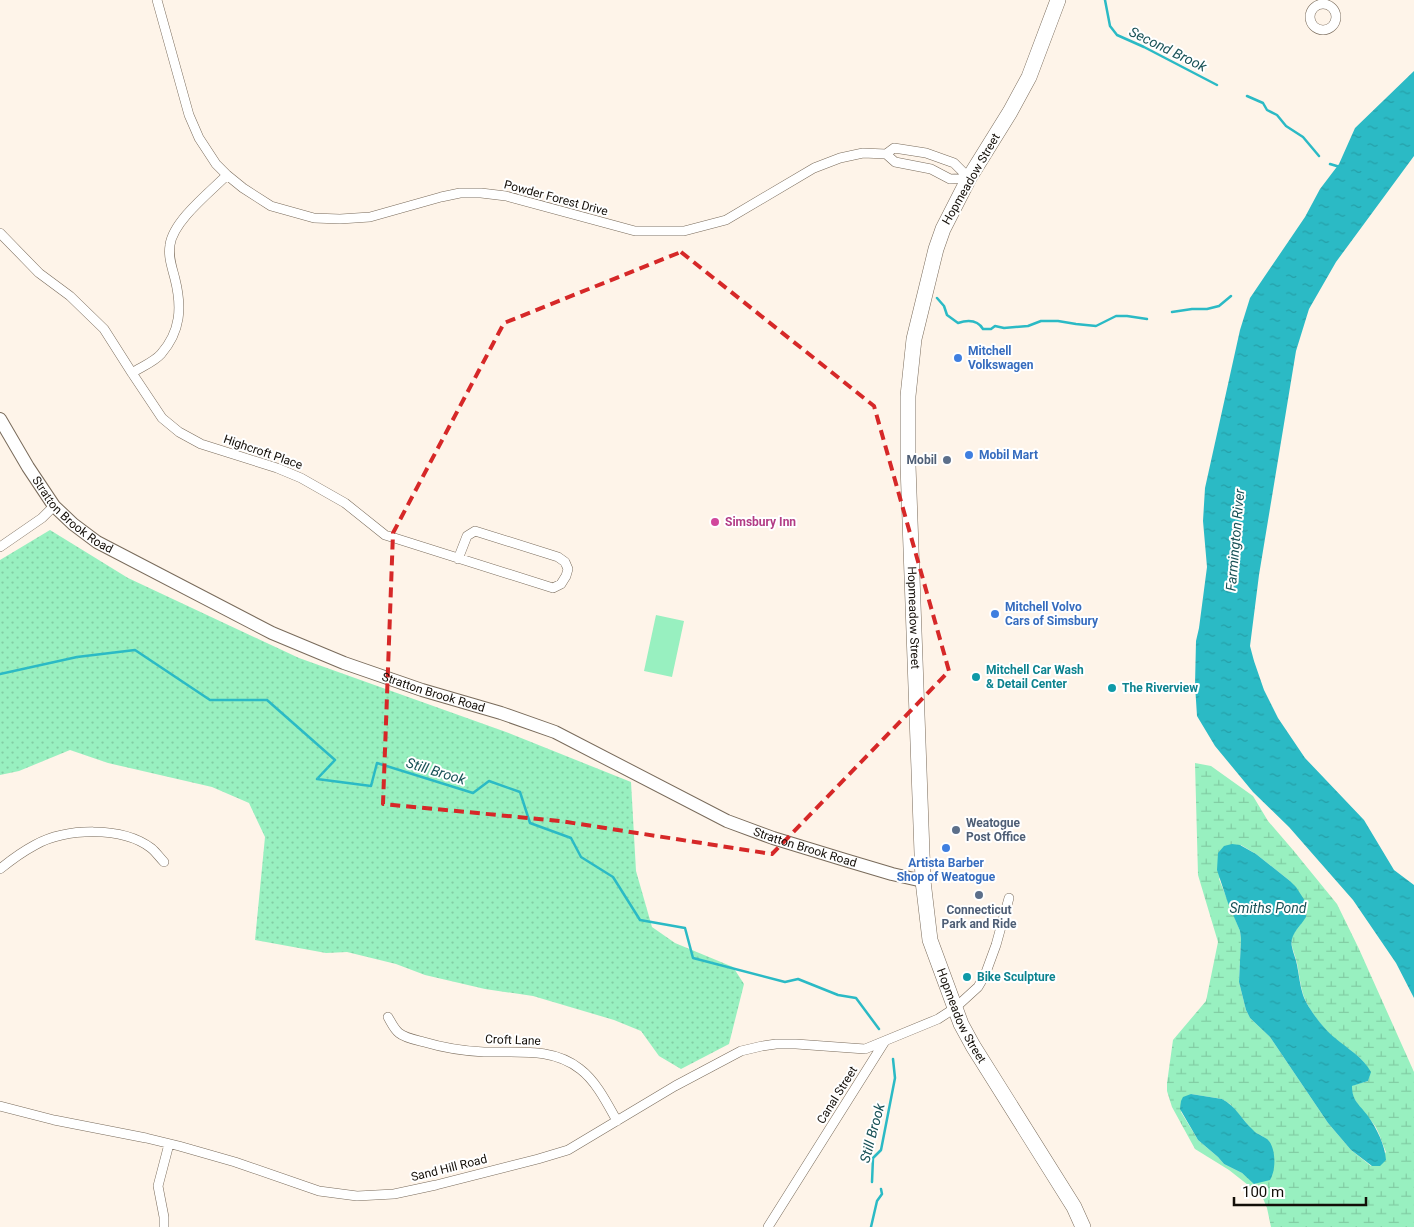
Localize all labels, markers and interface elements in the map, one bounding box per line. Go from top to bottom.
water label: Second Brook [1127,23,1210,75]
street label: Hopmeadow Street [939,131,1003,227]
street label: Powder Forest Drive [502,177,610,219]
place label: Mitchell Volkswagen [968,344,1034,372]
marker: Mitchell Volkswagen [952,352,964,364]
street label: Highcroft Place [222,432,304,472]
place label: Mobil Mart [979,448,1038,462]
marker: Mobil Mart [963,449,975,461]
place label: Mobil [907,453,937,467]
marker: Mobil [941,454,953,466]
street label: Stratton Brook Road [29,474,115,556]
water label: Farmington River [1223,488,1247,592]
place label: Simsbury Inn [725,515,796,529]
marker: Simsbury Inn [709,516,721,528]
street label: Hopmeadow Street [905,566,922,669]
place label: Mitchell Volvo Cars of Simsbury [1005,600,1099,628]
marker: Mitchell Volvo Cars of Simsbury [989,608,1001,620]
place label: Mitchell Car Wash & Detail Center [986,663,1084,691]
street label: Stratton Brook Road [380,670,487,715]
marker: Mitchell Car Wash & Detail Center [970,671,982,683]
place label: The Riverview [1122,681,1198,695]
marker: The Riverview [1106,682,1118,694]
water label: Still Brook [404,754,469,788]
place label: Weatogue Post Office [966,816,1026,844]
street label: Stratton Brook Road [751,824,858,870]
marker: Weatogue Post Office [950,824,962,836]
marker: Artista Barber Shop of Weatogue [940,842,952,854]
place label: Artista Barber Shop of Weatogue [897,856,996,884]
marker: Connecticut Park and Ride [973,889,985,901]
water label: Smiths Pond [1229,900,1307,916]
place label: Connecticut Park and Ride [942,903,1017,931]
street label: Hopmeadow Street [934,966,989,1066]
place label: Bike Sculpture [977,970,1056,984]
marker: Bike Sculpture [961,971,973,983]
street label: Croft Lane [485,1032,541,1048]
street label: Canal Street [814,1064,860,1126]
water label: Still Brook [856,1100,888,1165]
street label: Sand Hill Road [410,1152,488,1184]
scale bar [1234,1174,1366,1206]
text: 100 m [1242,1183,1284,1201]

